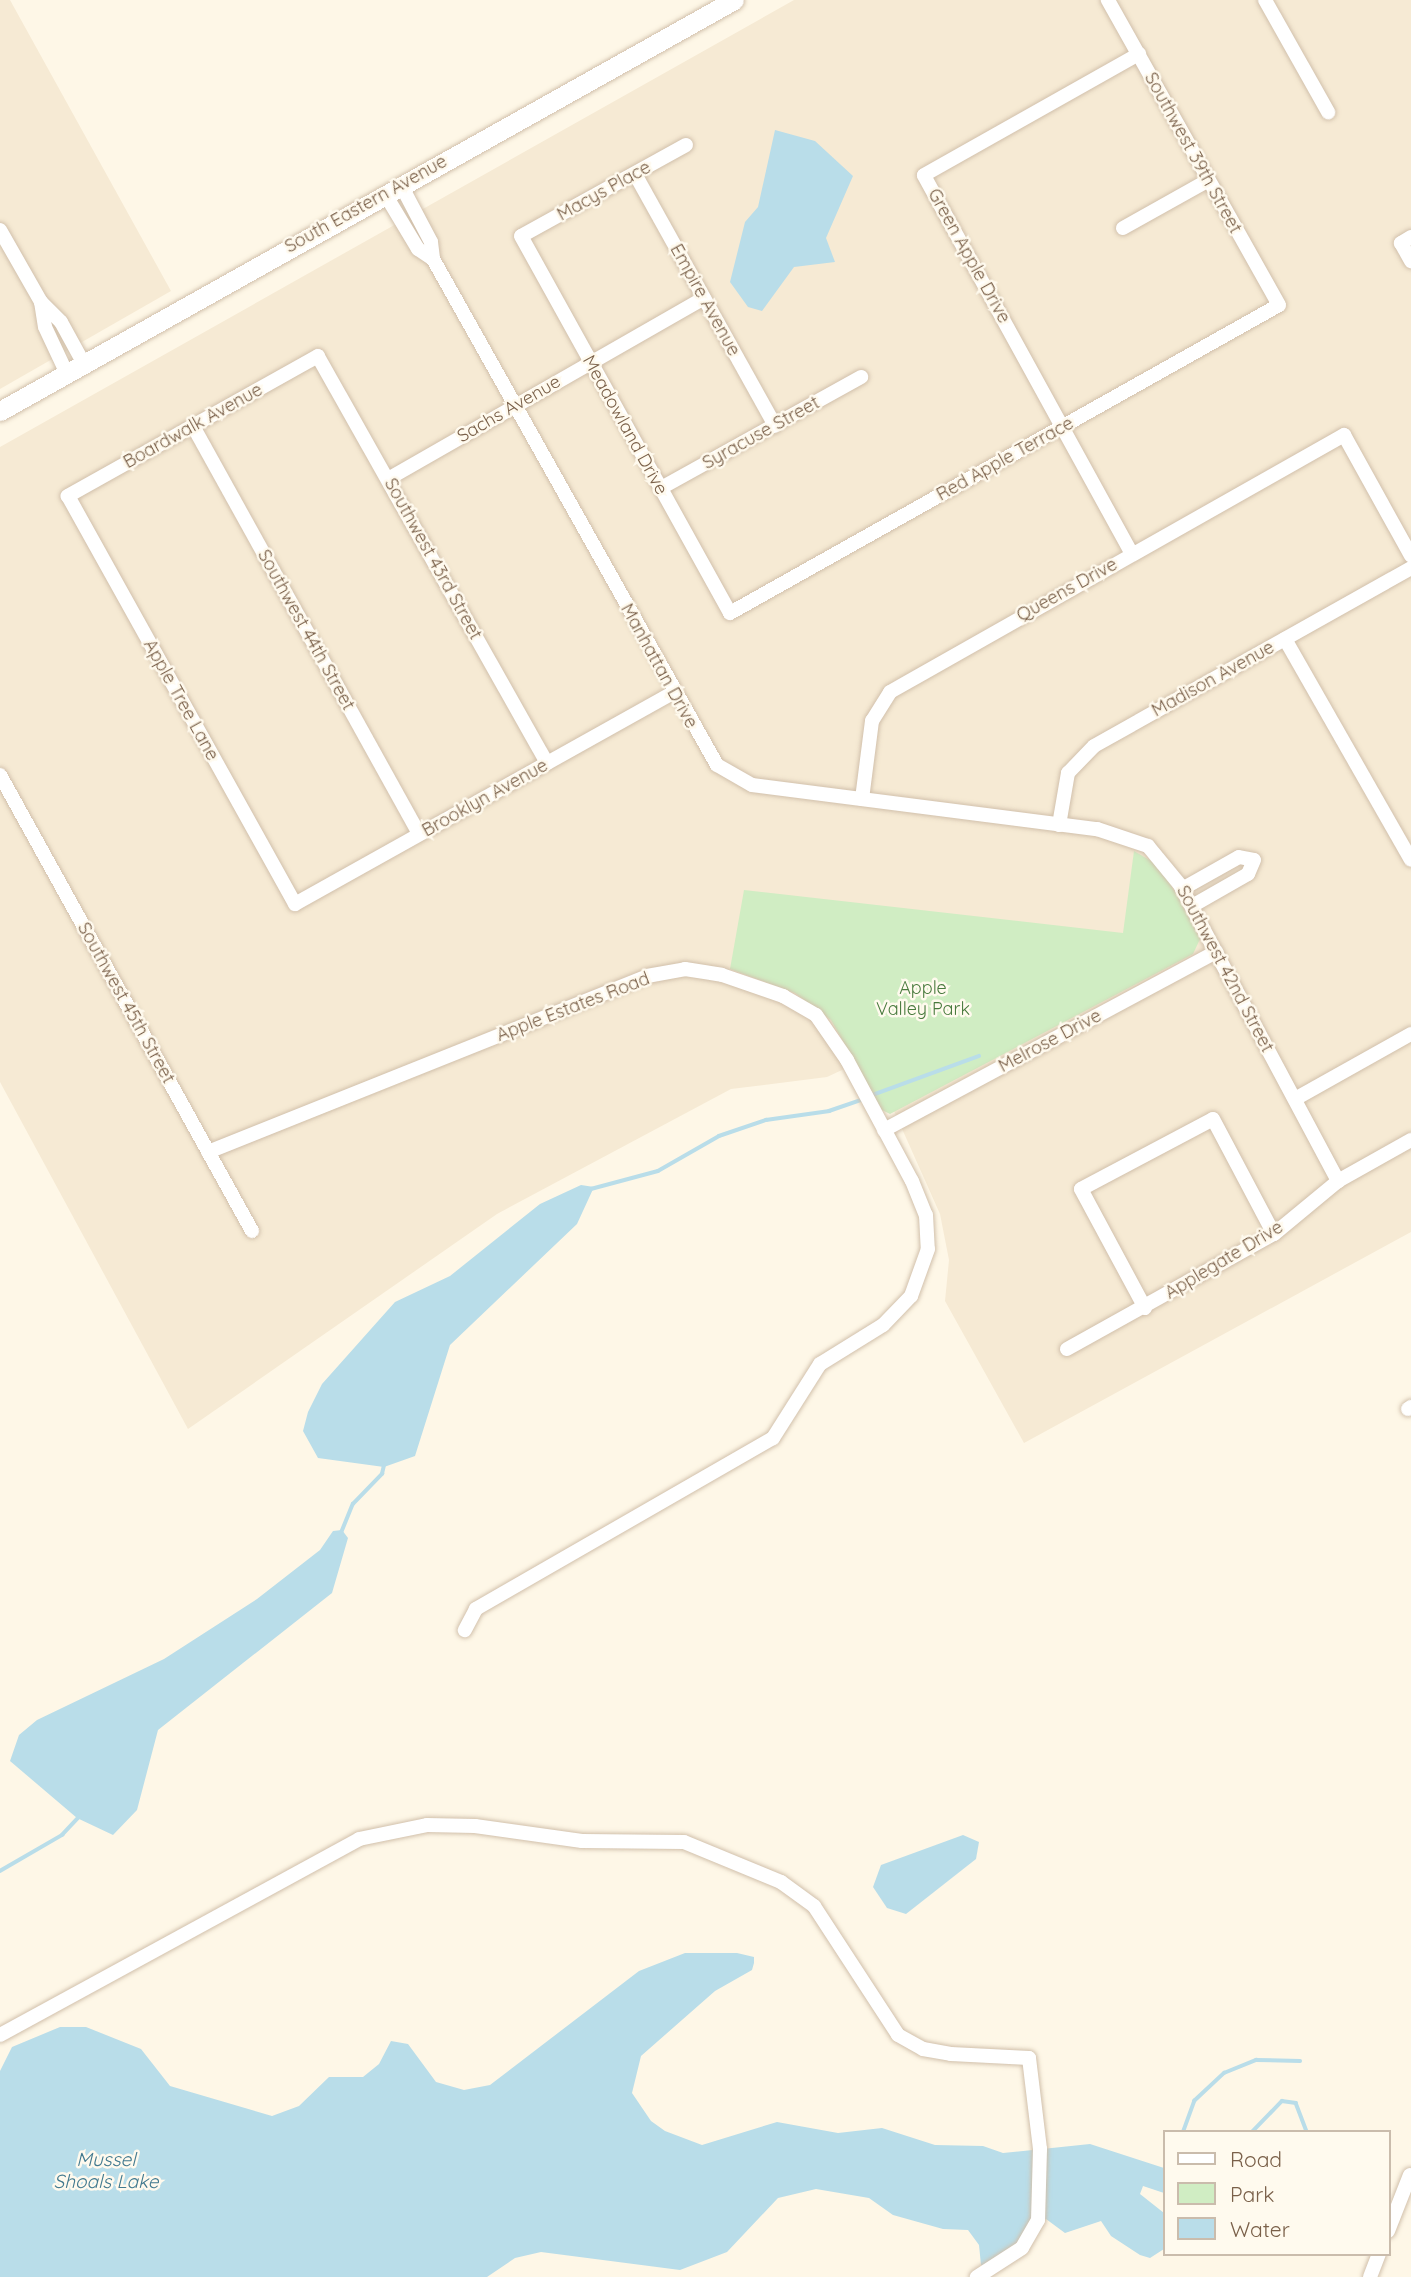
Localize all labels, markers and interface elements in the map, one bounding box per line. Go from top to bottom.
street label: Southwest 39th Street [1140,69,1246,237]
street label: South Eastern Avenue [281,150,451,258]
street label: Macys Place [553,156,655,226]
street label: Green Apple Drive [923,185,1015,327]
street label: Empire Avenue [665,240,745,360]
street label: Meadowland Drive [578,352,672,498]
street label: Sachs Avenue [454,371,564,447]
street label: Boardwalk Avenue [120,379,266,473]
street label: Syracuse Street [699,392,823,474]
street label: Red Apple Terrace [933,412,1077,506]
street label: Southwest 43rd Street [380,475,486,643]
street label: Southwest 44th Street [253,546,359,714]
street label: Queens Drive [1013,553,1121,627]
street label: Manhattan Drive [616,600,702,732]
street label: Apple Tree Lane [139,636,223,764]
street label: Madison Avenue [1148,636,1278,722]
street label: Brooklyn Avenue [418,754,552,842]
street label: Southwest 42nd Street [1172,882,1278,1056]
street label: Southwest 45th Street [73,919,179,1087]
street label: Apple Estates Road [493,968,653,1046]
park label: Apple Valley Park [876,978,970,1020]
street label: Melrose Drive [995,1005,1105,1077]
street label: Applegate Drive [1161,1216,1287,1304]
legend [1162,2130,1390,2256]
text: Road [1230,2146,1282,2172]
water label: Mussel Shoals Lake [53,2149,159,2193]
text: Park [1230,2181,1274,2207]
text: Water [1230,2216,1290,2242]

